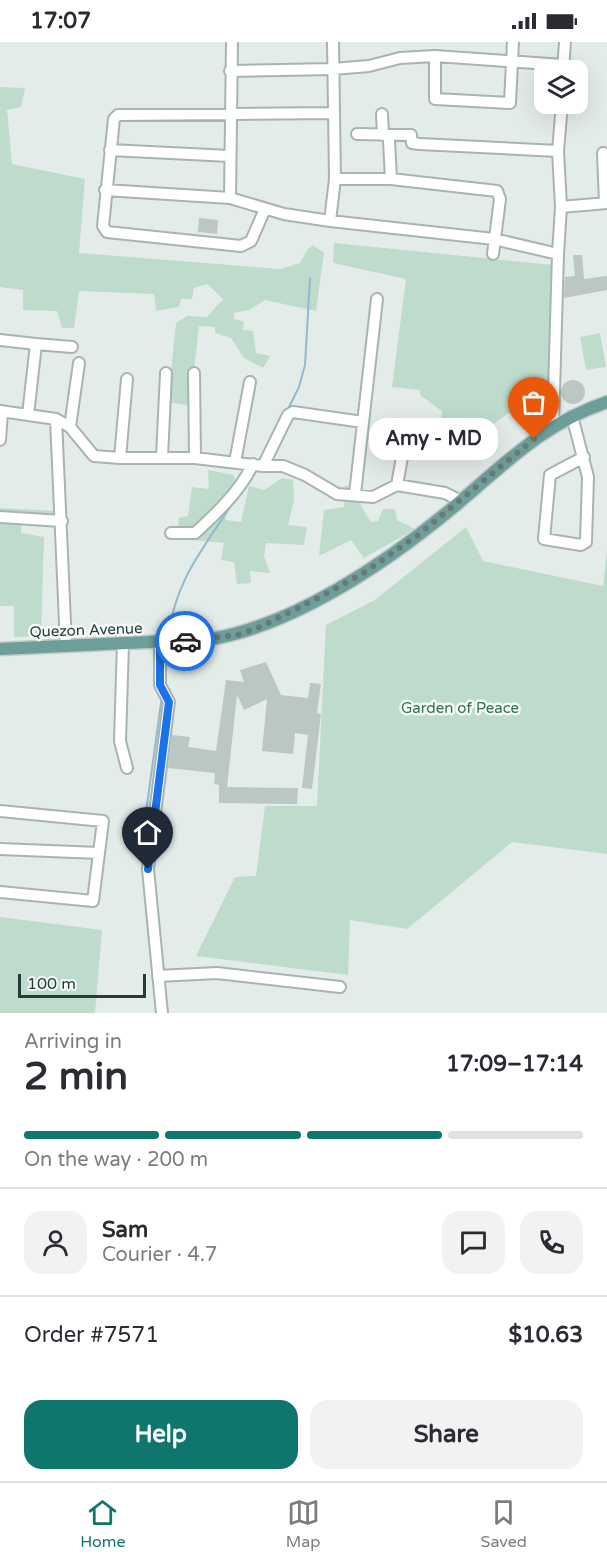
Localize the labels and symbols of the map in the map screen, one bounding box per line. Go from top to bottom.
pin [508,377,559,439]
callout: Amy - MD [369,418,498,460]
courier [155,611,215,671]
street label: Quezon Avenue [29,619,143,641]
park label: Garden of Peace [401,699,519,717]
pin [122,807,173,869]
scale bar [18,971,146,998]

